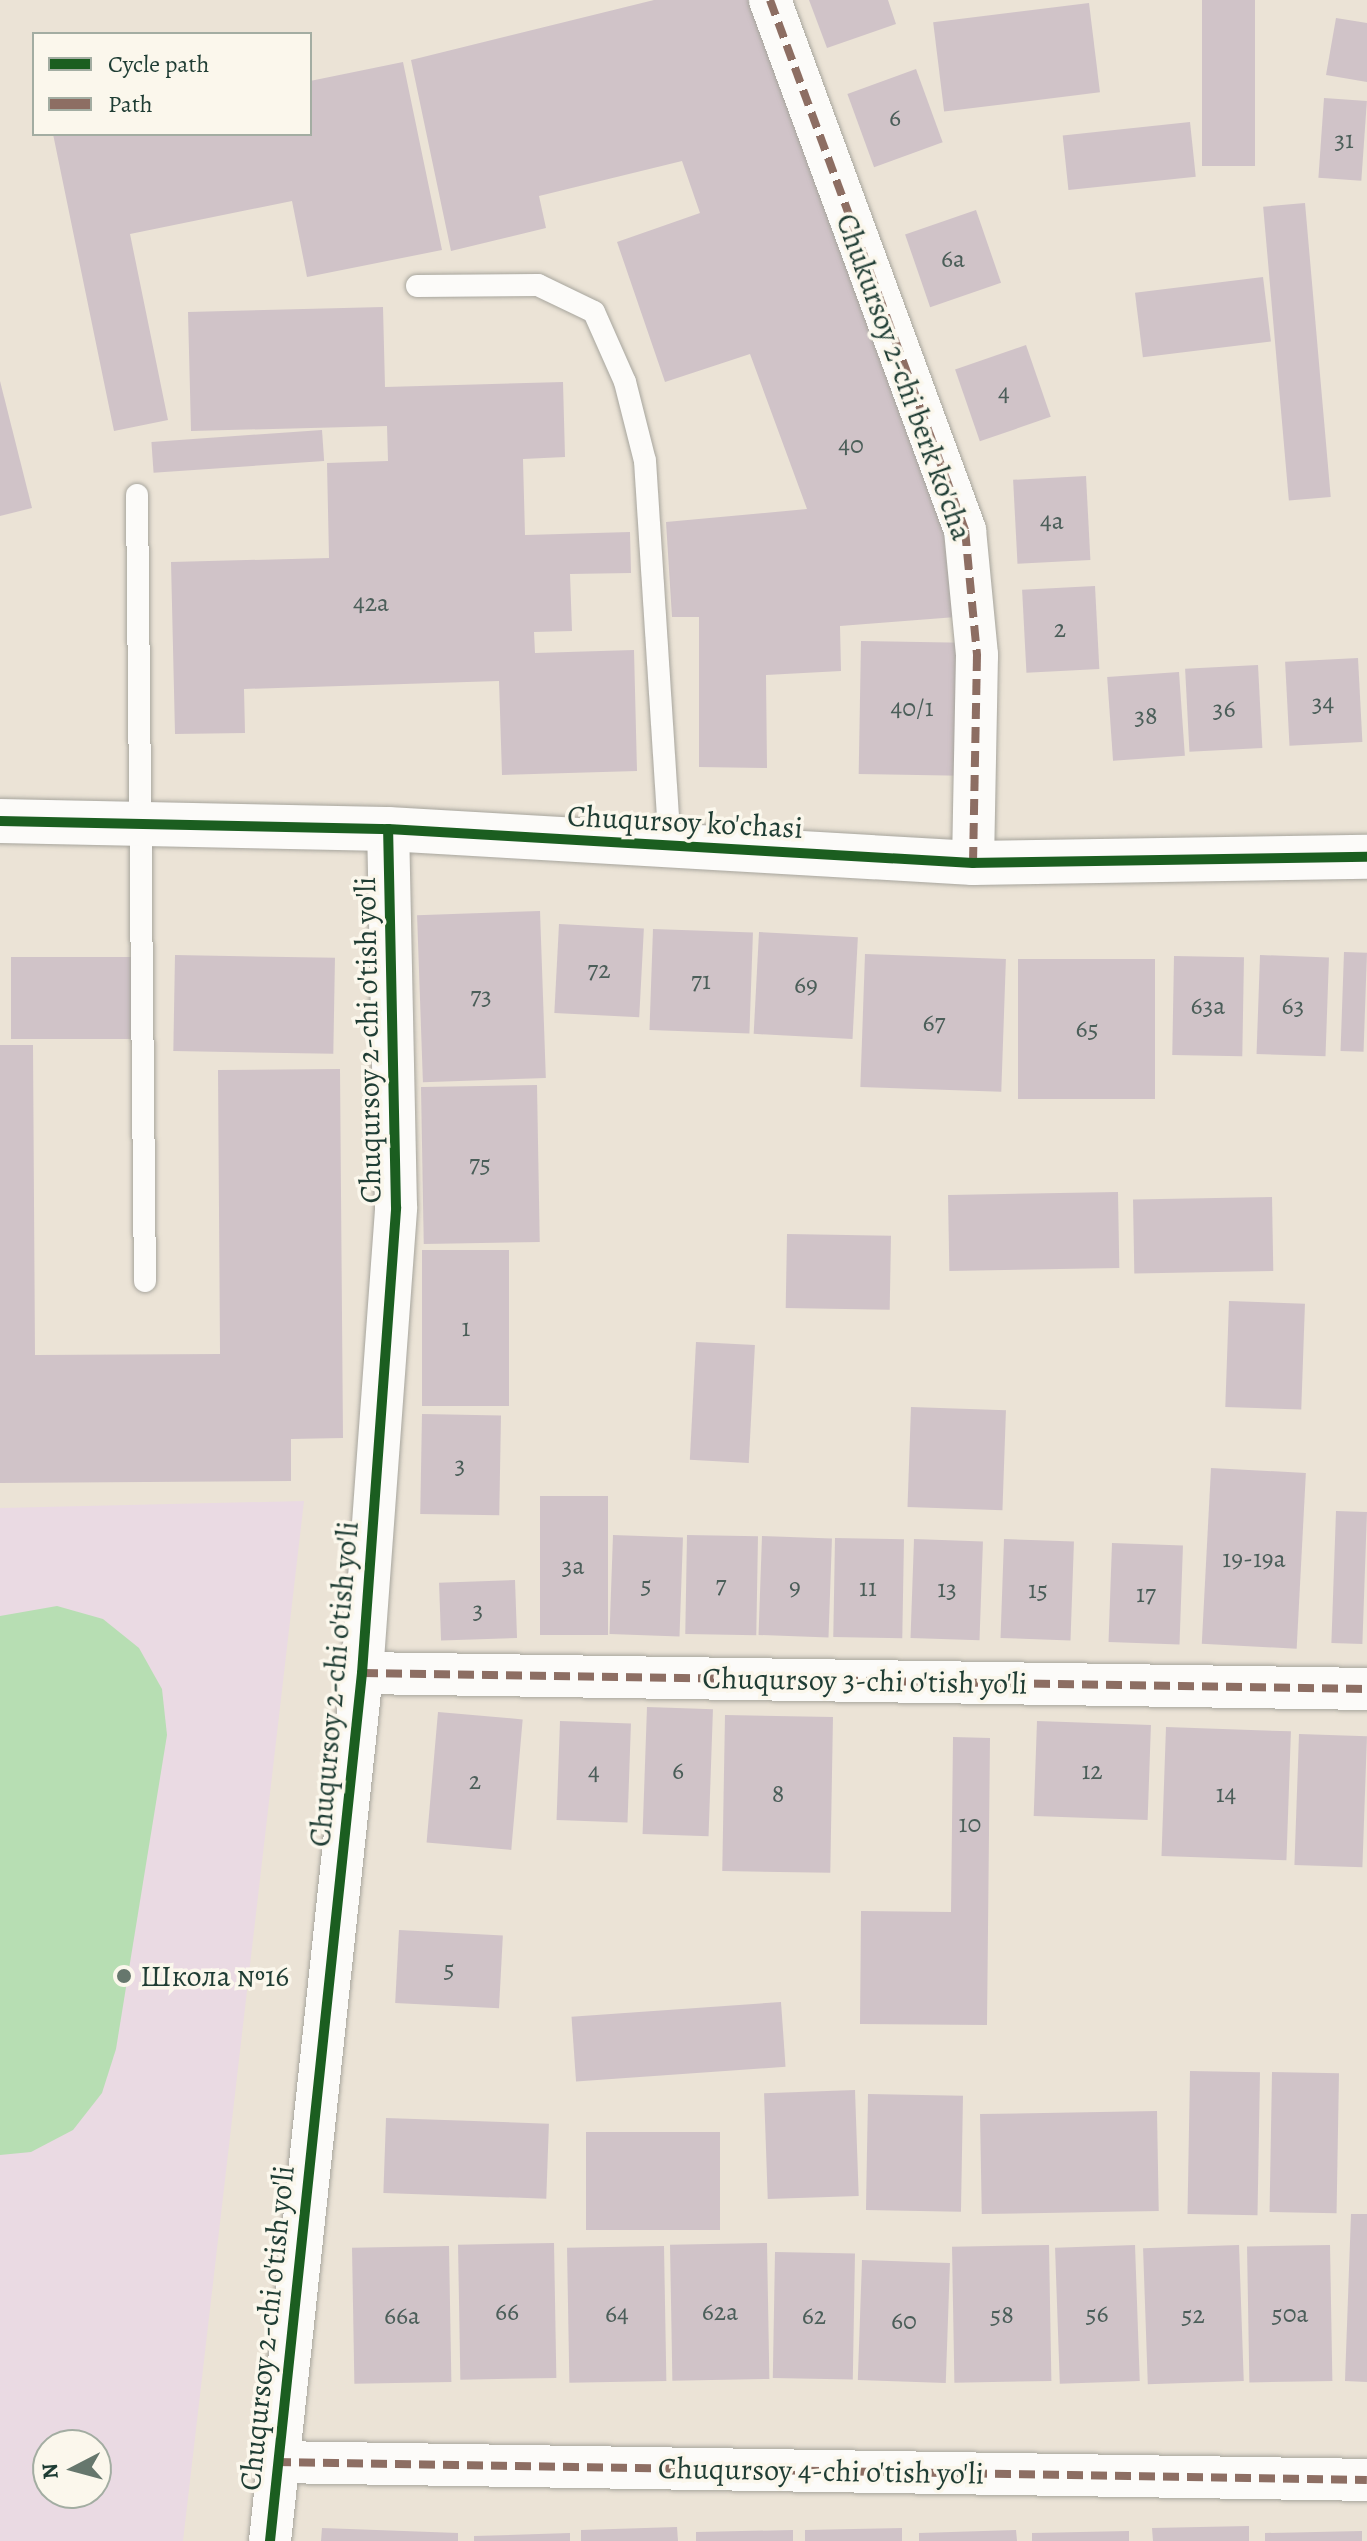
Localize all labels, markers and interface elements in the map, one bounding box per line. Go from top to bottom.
legend [32,32,312,136]
text: Cycle path [108,48,209,80]
text: Path [108,88,153,120]
house number: 6 [889,102,901,134]
house number: 31 [1334,124,1354,156]
street label: Chukursoy 2-chi berk ko'cha [828,209,980,545]
house number: 6a [941,243,965,275]
house number: 4 [998,377,1010,409]
house number: 40 [838,429,864,461]
house number: 4a [1040,505,1064,537]
house number: 42a [353,587,389,619]
house number: 2 [1054,613,1066,645]
house number: 34 [1312,687,1334,719]
house number: 40/1 [890,692,934,724]
house number: 36 [1213,693,1235,725]
house number: 38 [1134,700,1158,732]
street label: Chuqursoy ko'chasi [566,798,804,846]
street label: Chuqursoy 2-chi o'tish yo'li [347,876,389,1204]
house number: 72 [587,954,611,986]
house number: 71 [691,965,711,997]
house number: 69 [794,969,818,1001]
house number: 73 [470,980,492,1012]
house number: 63a [1191,990,1225,1022]
house number: 63 [1282,990,1304,1022]
house number: 67 [923,1007,945,1039]
house number: 65 [1075,1013,1099,1045]
house number: 75 [469,1148,491,1180]
house number: 1 [462,1312,470,1344]
house number: 3 [455,1449,465,1481]
street label: Chuqursoy 2-chi o'tish yo'li [302,1520,366,1848]
house number: 19-19а [1222,1543,1286,1575]
house number: 3а [562,1550,584,1582]
house number: 5 [640,1569,652,1601]
house number: 7 [716,1569,726,1601]
house number: 9 [789,1571,801,1603]
house number: 11 [859,1572,877,1604]
house number: 13 [937,1573,957,1605]
house number: 15 [1028,1574,1048,1606]
house number: 17 [1136,1578,1156,1610]
house number: 3 [473,1594,483,1626]
street label: Chuqursoy 3-chi o'tish yo'li [702,1660,1028,1702]
house number: 6 [672,1755,684,1787]
house number: 12 [1081,1755,1103,1787]
house number: 4 [588,1756,600,1788]
house number: 2 [469,1765,481,1797]
house number: 8 [772,1778,784,1810]
house number: 14 [1216,1778,1236,1810]
house number: 10 [959,1808,981,1840]
house number: 5 [443,1953,455,1985]
place label: Школа №16 [140,1958,289,1994]
marker: Школа №16 [115,1967,133,1985]
street label: Chuqursoy 2-chi o'tish yo'li [232,2164,302,2492]
house number: 66 [495,2296,519,2328]
house number: 62а [702,2296,738,2328]
house number: 64 [605,2298,629,2330]
house number: 56 [1085,2298,1109,2330]
house number: 50а [1271,2298,1309,2330]
house number: 58 [990,2299,1014,2331]
house number: 52 [1181,2299,1205,2331]
house number: 66а [384,2300,420,2332]
house number: 62 [802,2300,826,2332]
house number: 60 [891,2305,917,2337]
north arrow [32,2429,112,2509]
street label: Chuqursoy 4-chi o'tish yo'li [658,2450,984,2492]
text: N [34,2462,66,2481]

